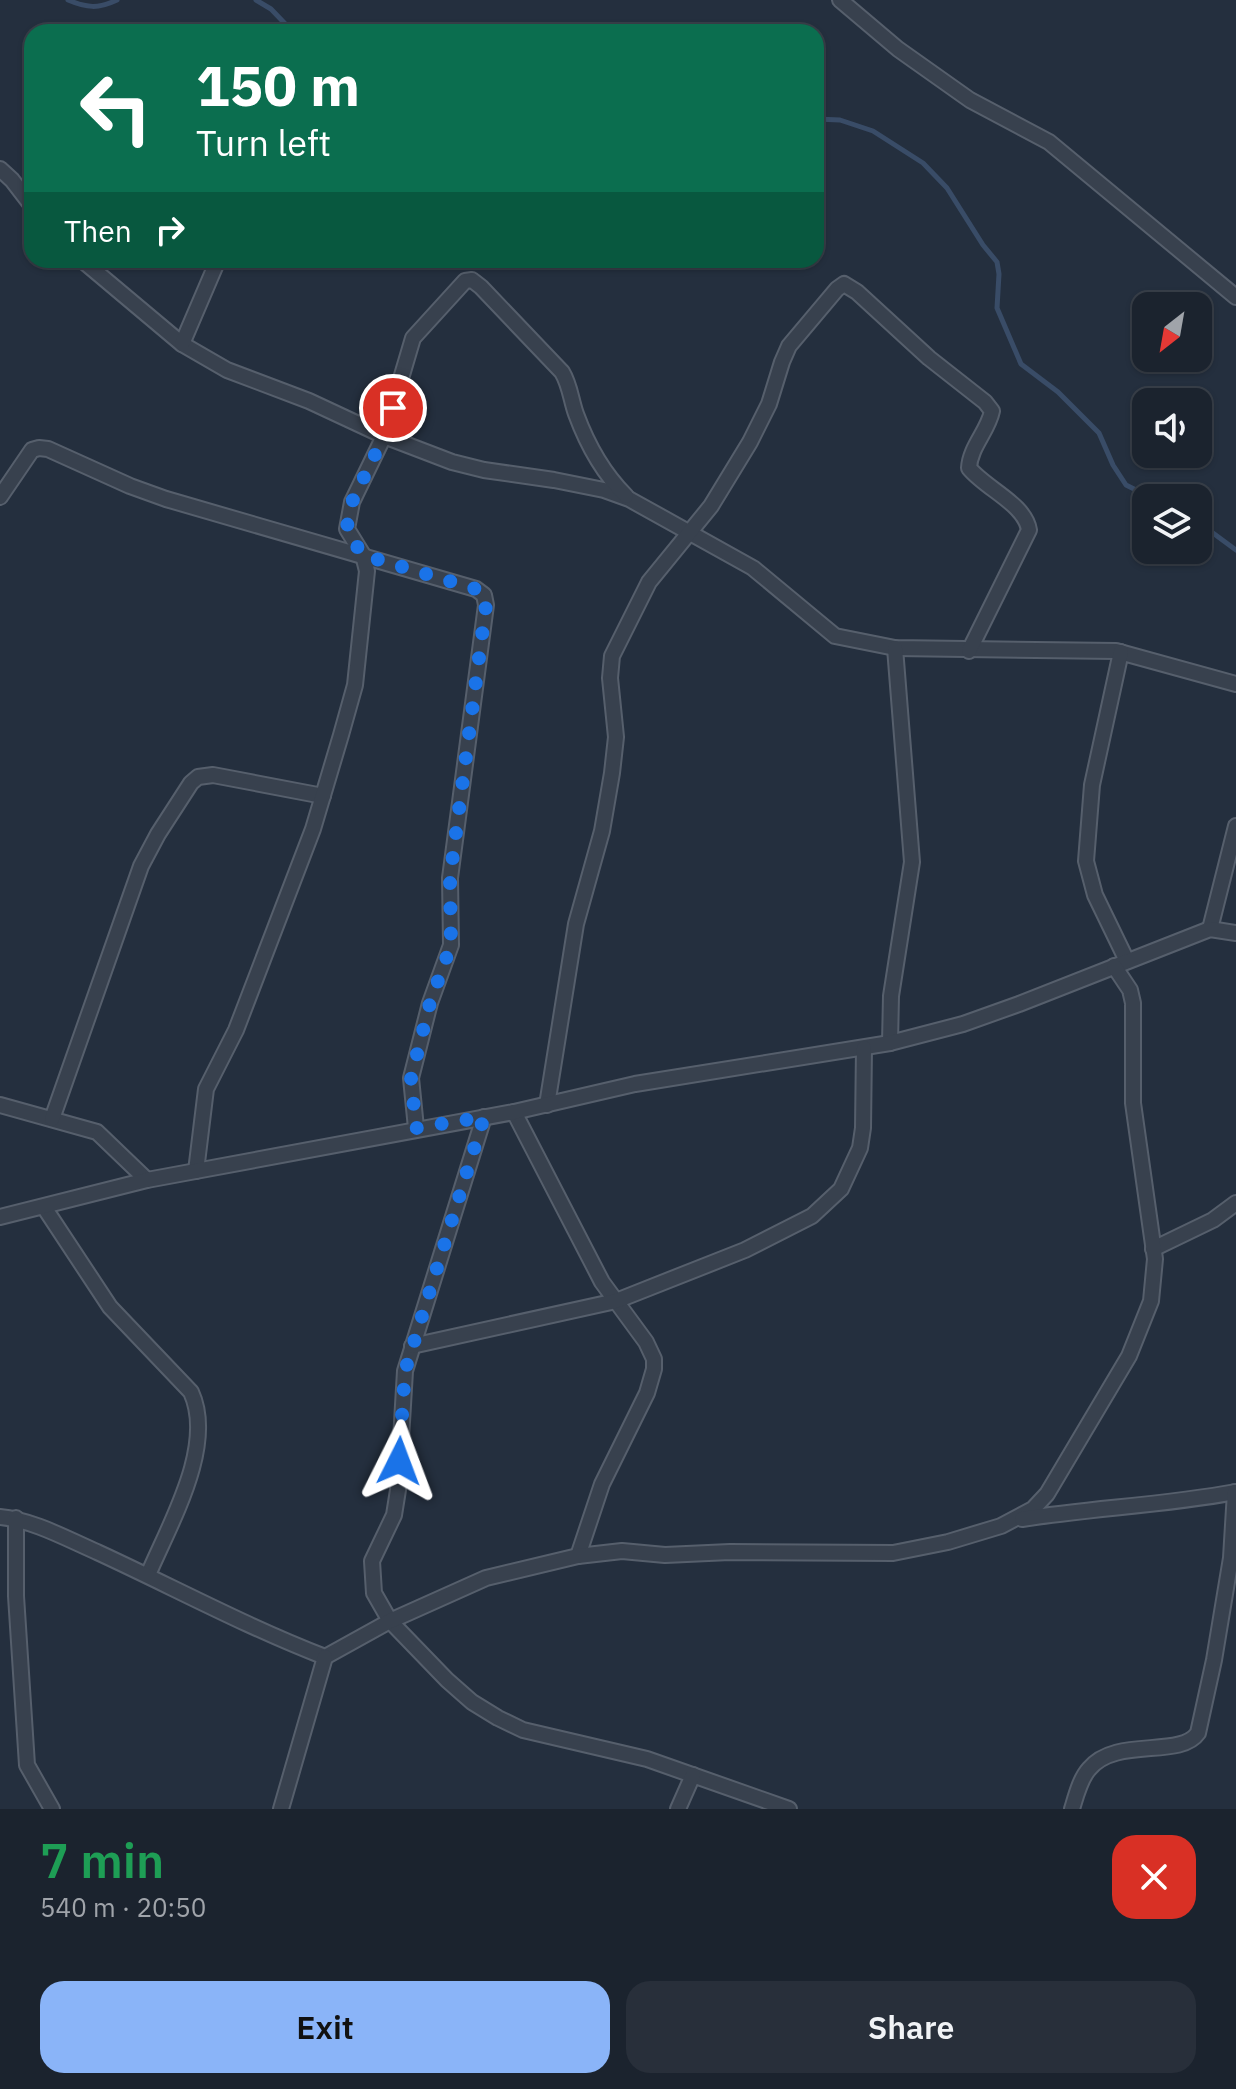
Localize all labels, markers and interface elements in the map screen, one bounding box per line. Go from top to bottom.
text: 150 m [196,49,360,121]
icon: left [64,56,168,160]
text: Turn left [196,119,331,166]
icon: right [148,208,192,252]
text: Then [64,211,132,250]
north arrow [1132,292,1212,372]
map controls [1132,292,1212,564]
pin [359,374,427,442]
icon: arrive [371,386,415,430]
button: sound [1132,388,1212,468]
button: layers [1132,484,1212,564]
position arrow [357,1419,441,1503]
text: 7 min [40,1829,164,1891]
button: close [1112,1835,1196,1919]
text: 540 m · 20:50 [40,1890,206,1924]
button: Exit [40,1981,610,2073]
button: Share [626,1981,1196,2073]

